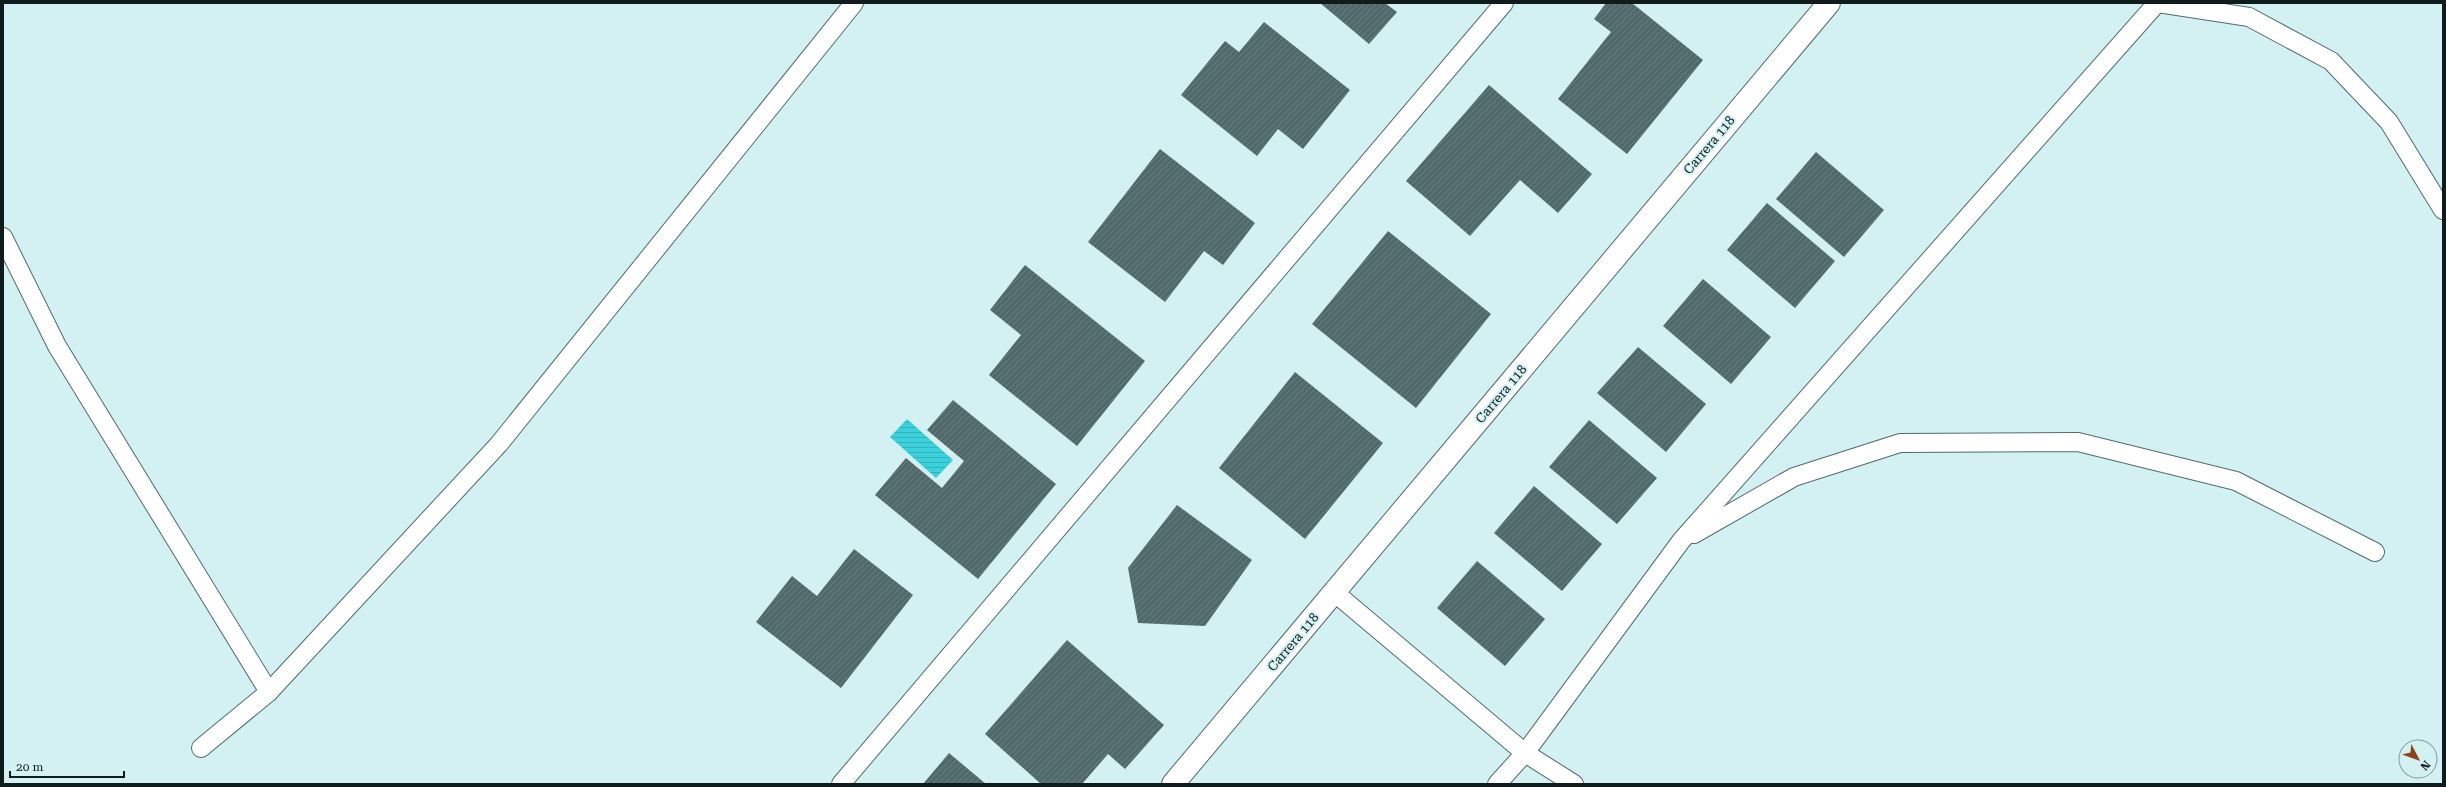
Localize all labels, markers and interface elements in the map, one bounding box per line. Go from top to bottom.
street label: Carrera 118 [1680,113,1738,177]
street label: Carrera 118 [1472,362,1530,426]
street label: Carrera 118 [1264,610,1322,674]
north arrow [2398,739,2438,779]
scale bar [10,753,124,779]
text: N [2417,758,2433,773]
text: 20 m [16,760,43,774]

